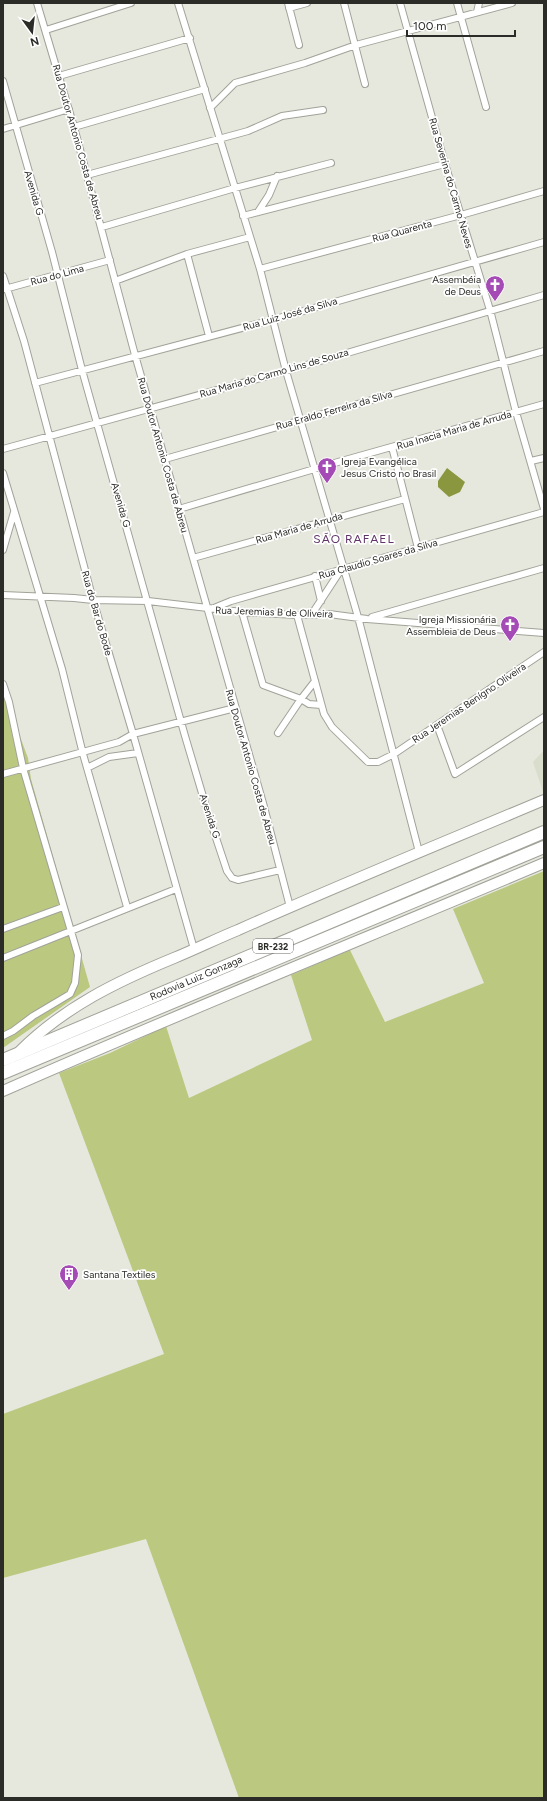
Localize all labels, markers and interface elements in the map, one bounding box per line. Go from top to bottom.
north arrow [12,12,52,52]
scale bar [407,12,515,38]
text: 100 m [413,19,447,33]
text: N [29,34,40,49]
street label: Rua Doutor Antonio Costa de Abreu [50,63,106,221]
street label: Rua Severina do Carmo Neves [426,116,476,250]
street label: Avenida G [21,169,47,217]
street label: Rua Quarenta [371,217,433,245]
street label: Rua do Lima [29,262,85,288]
place label: Assembéia de Deus [432,273,481,298]
church icon: Assembéia de Deus [484,274,506,302]
street label: Rua Luiz José da Silva [241,294,339,334]
street label: Rua Maria do Carmo Lins de Souza [198,345,350,401]
street label: Rua Doutor Antonio Costa de Abreu [135,376,191,534]
street label: Rua Eraldo Ferreira da Silva [274,387,394,433]
street label: Rua Inacia Maria de Arruda [395,407,513,453]
place label: Igreja Evangélica Jesus Cristo no Brasil [341,455,436,480]
church icon: Igreja Evangélica Jesus Cristo no Brasil [316,456,338,484]
street label: Avenida G [108,481,134,529]
street label: Rua Maria de Arruda [254,509,344,547]
district label: SÃO RAFAEL [313,532,395,546]
street label: Rua Claudio Soares da Silva [317,536,439,582]
street label: Rua do Bar do Bode [79,569,116,658]
street label: Rua Jeremias B de Oliveira [215,603,333,621]
place label: Igreja Missionária Assembleia de Deus [406,613,496,638]
church icon: Igreja Missionária Assembleia de Deus [499,614,521,642]
street label: Rua Jeremias Benígno Oliveira [410,660,528,746]
street label: Rua Doutor Antonio Costa de Abreu [223,688,279,846]
street label: Avenida G [197,792,223,840]
road number: BR-232 [253,939,293,953]
street label: Rodovia Luiz Gonzaga [148,953,244,1003]
building icon: Santana Textiles [58,1263,80,1291]
place label: Santana Textiles [83,1268,156,1281]

